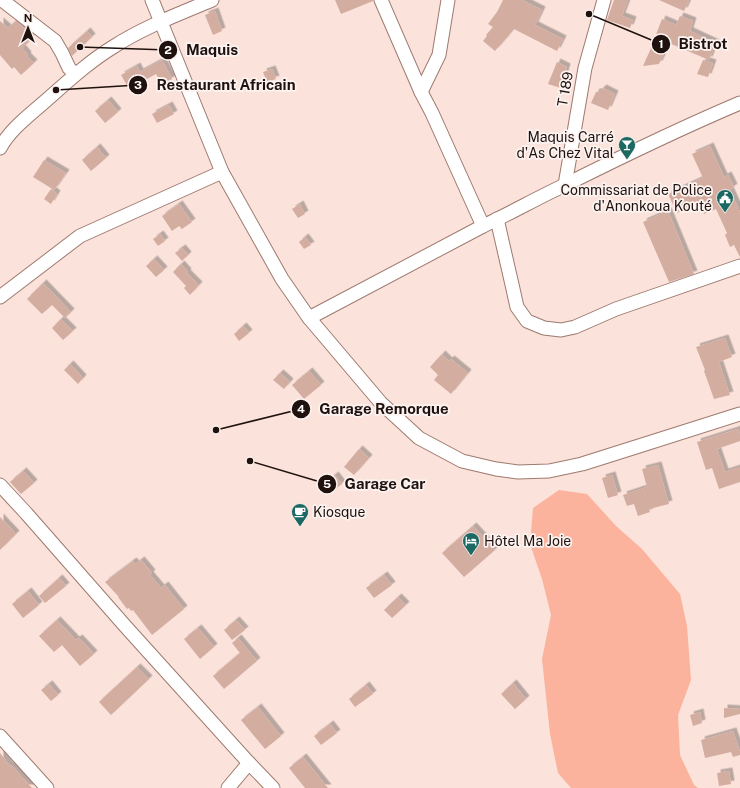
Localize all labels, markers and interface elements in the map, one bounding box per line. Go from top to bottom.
north arrow [8,8,48,48]
text: N [24,12,32,24]
callout: Bistrot [651,31,736,58]
text: Bistrot [678,35,728,52]
callout: Maquis [158,36,246,63]
text: 1 [658,37,664,51]
text: Maquis [186,41,238,58]
text: 2 [164,43,172,57]
street label: T 189 [554,70,576,108]
callout: Restaurant Africain [128,71,304,98]
text: Restaurant Africain [156,76,296,93]
text: 3 [134,78,142,92]
place label: Maquis Carré d'As Chez Vital [517,129,614,161]
bar icon: Maquis Carré d'As Chez Vital [617,135,637,160]
place label: Commissariat de Police d'Anonkoua Kouté [560,182,712,214]
public building icon: Commissariat de Police d'Anonkoua Kouté [715,188,735,213]
callout: Garage Remorque [291,396,456,423]
text: Garage Remorque [319,400,449,417]
text: 4 [297,402,305,416]
callout: Garage Car [317,471,434,498]
text: Garage Car [345,475,425,492]
text: 5 [323,477,331,491]
cafe icon: Kiosque [290,502,310,527]
place label: Kiosque [313,504,365,520]
hotel icon: Hôtel Ma Joie [461,531,481,556]
place label: Hôtel Ma Joie [484,533,571,549]

